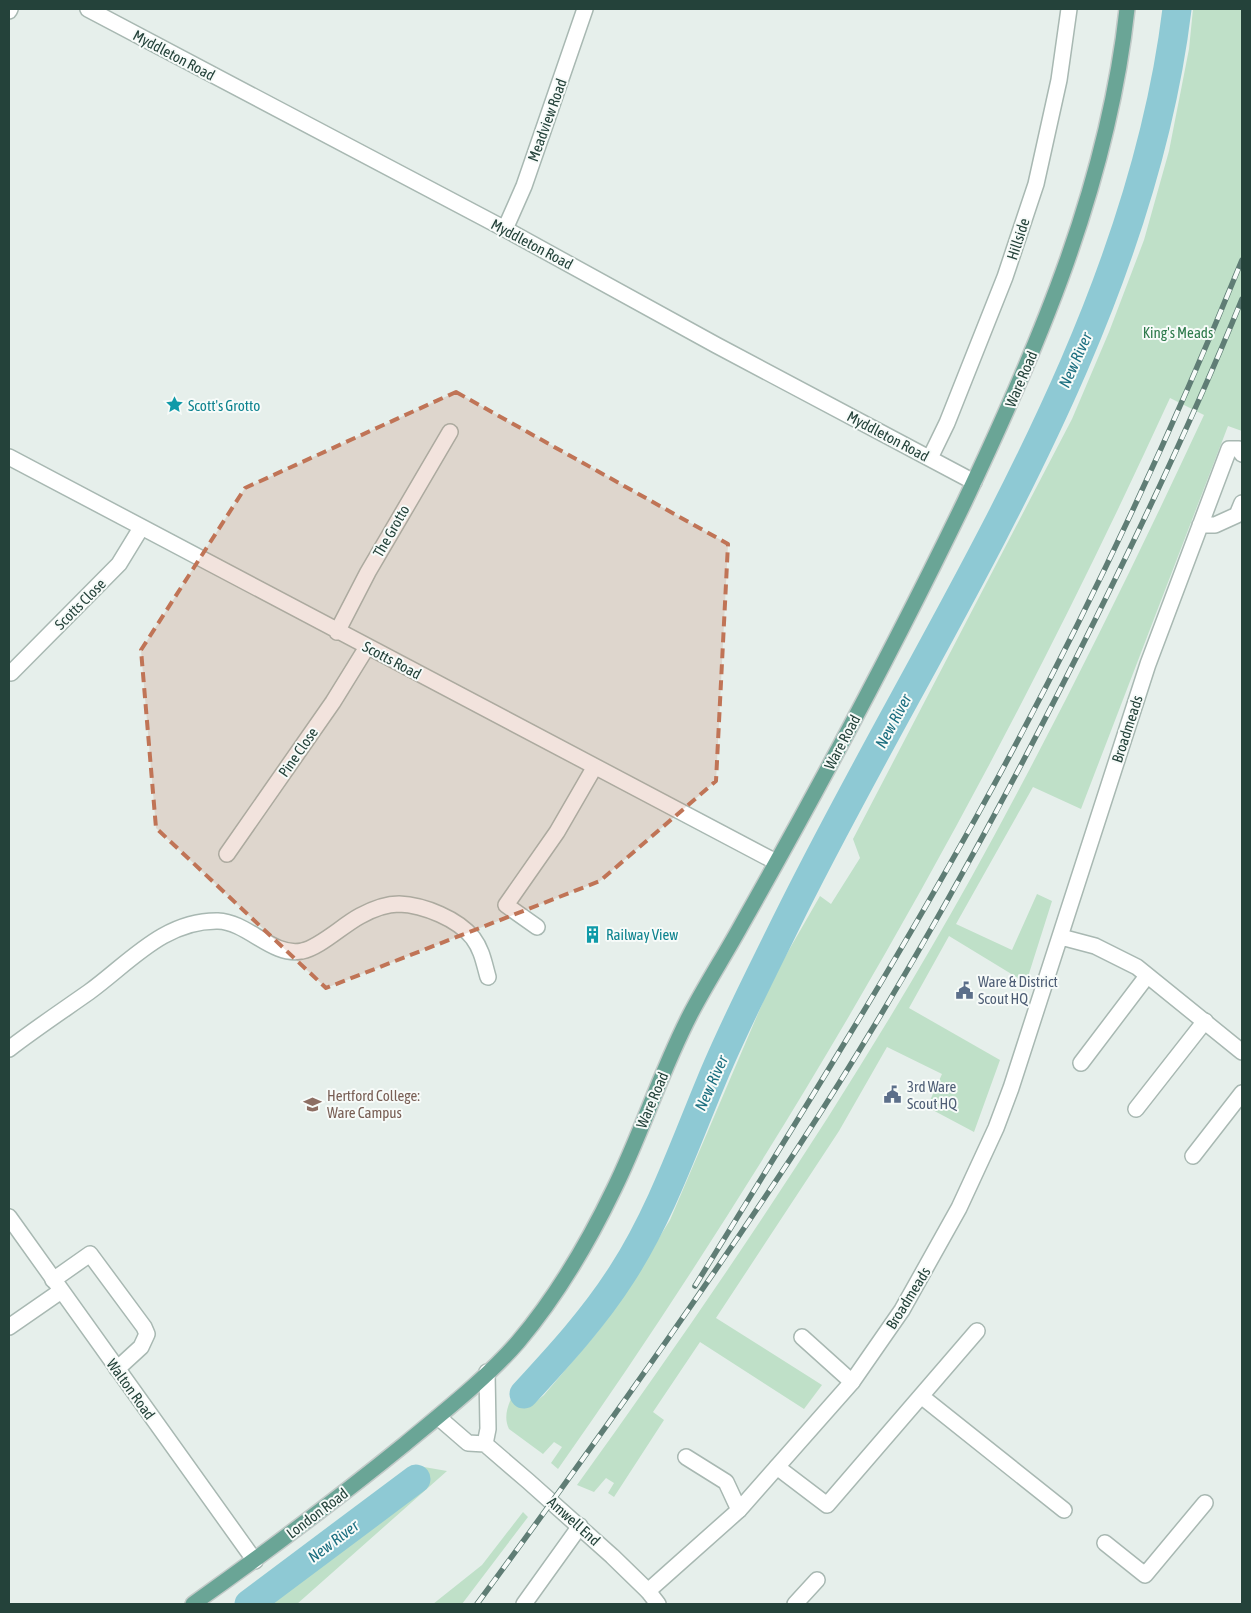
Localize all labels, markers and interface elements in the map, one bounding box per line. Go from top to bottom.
street label: Myddleton Road [130,26,218,84]
street label: Meadview Road [524,76,570,164]
street label: Myddleton Road [488,215,576,273]
street label: Hillside [1003,216,1033,262]
park label: King's Meads [1143,324,1213,341]
water label: New River [1055,329,1096,390]
street label: Ware Road [1002,348,1040,410]
place icon: Scott's Grotto [164,395,184,415]
place label: Scott's Grotto [188,397,260,414]
street label: Myddleton Road [844,407,932,465]
street label: The Grotto [369,502,413,560]
street label: Scotts Close [51,575,109,633]
street label: Scotts Road [360,638,424,682]
water label: New River [871,690,915,751]
street label: Broadmeads [1108,693,1146,765]
street label: Ware Road [821,712,863,772]
street label: Pine Close [275,724,321,780]
building icon: Railway View [582,924,602,944]
place label: Railway View [606,926,678,943]
place label: Ware & District Scout HQ [978,973,1058,1007]
public building icon: Ware & District Scout HQ [954,980,974,1000]
water label: New River [691,1052,732,1113]
street label: Ware Road [633,1069,671,1131]
place label: 3rd Ware Scout HQ [907,1078,957,1112]
public building icon: 3rd Ware Scout HQ [883,1085,903,1105]
place label: Hertford College: Ware Campus [327,1087,420,1121]
school or university icon: Hertford College: Ware Campus [303,1094,323,1114]
street label: Broadmeads [882,1264,934,1332]
street label: Walton Road [103,1355,159,1423]
street label: London Road [283,1484,351,1542]
street label: Amwell End [544,1493,604,1549]
water label: New River [304,1515,363,1566]

